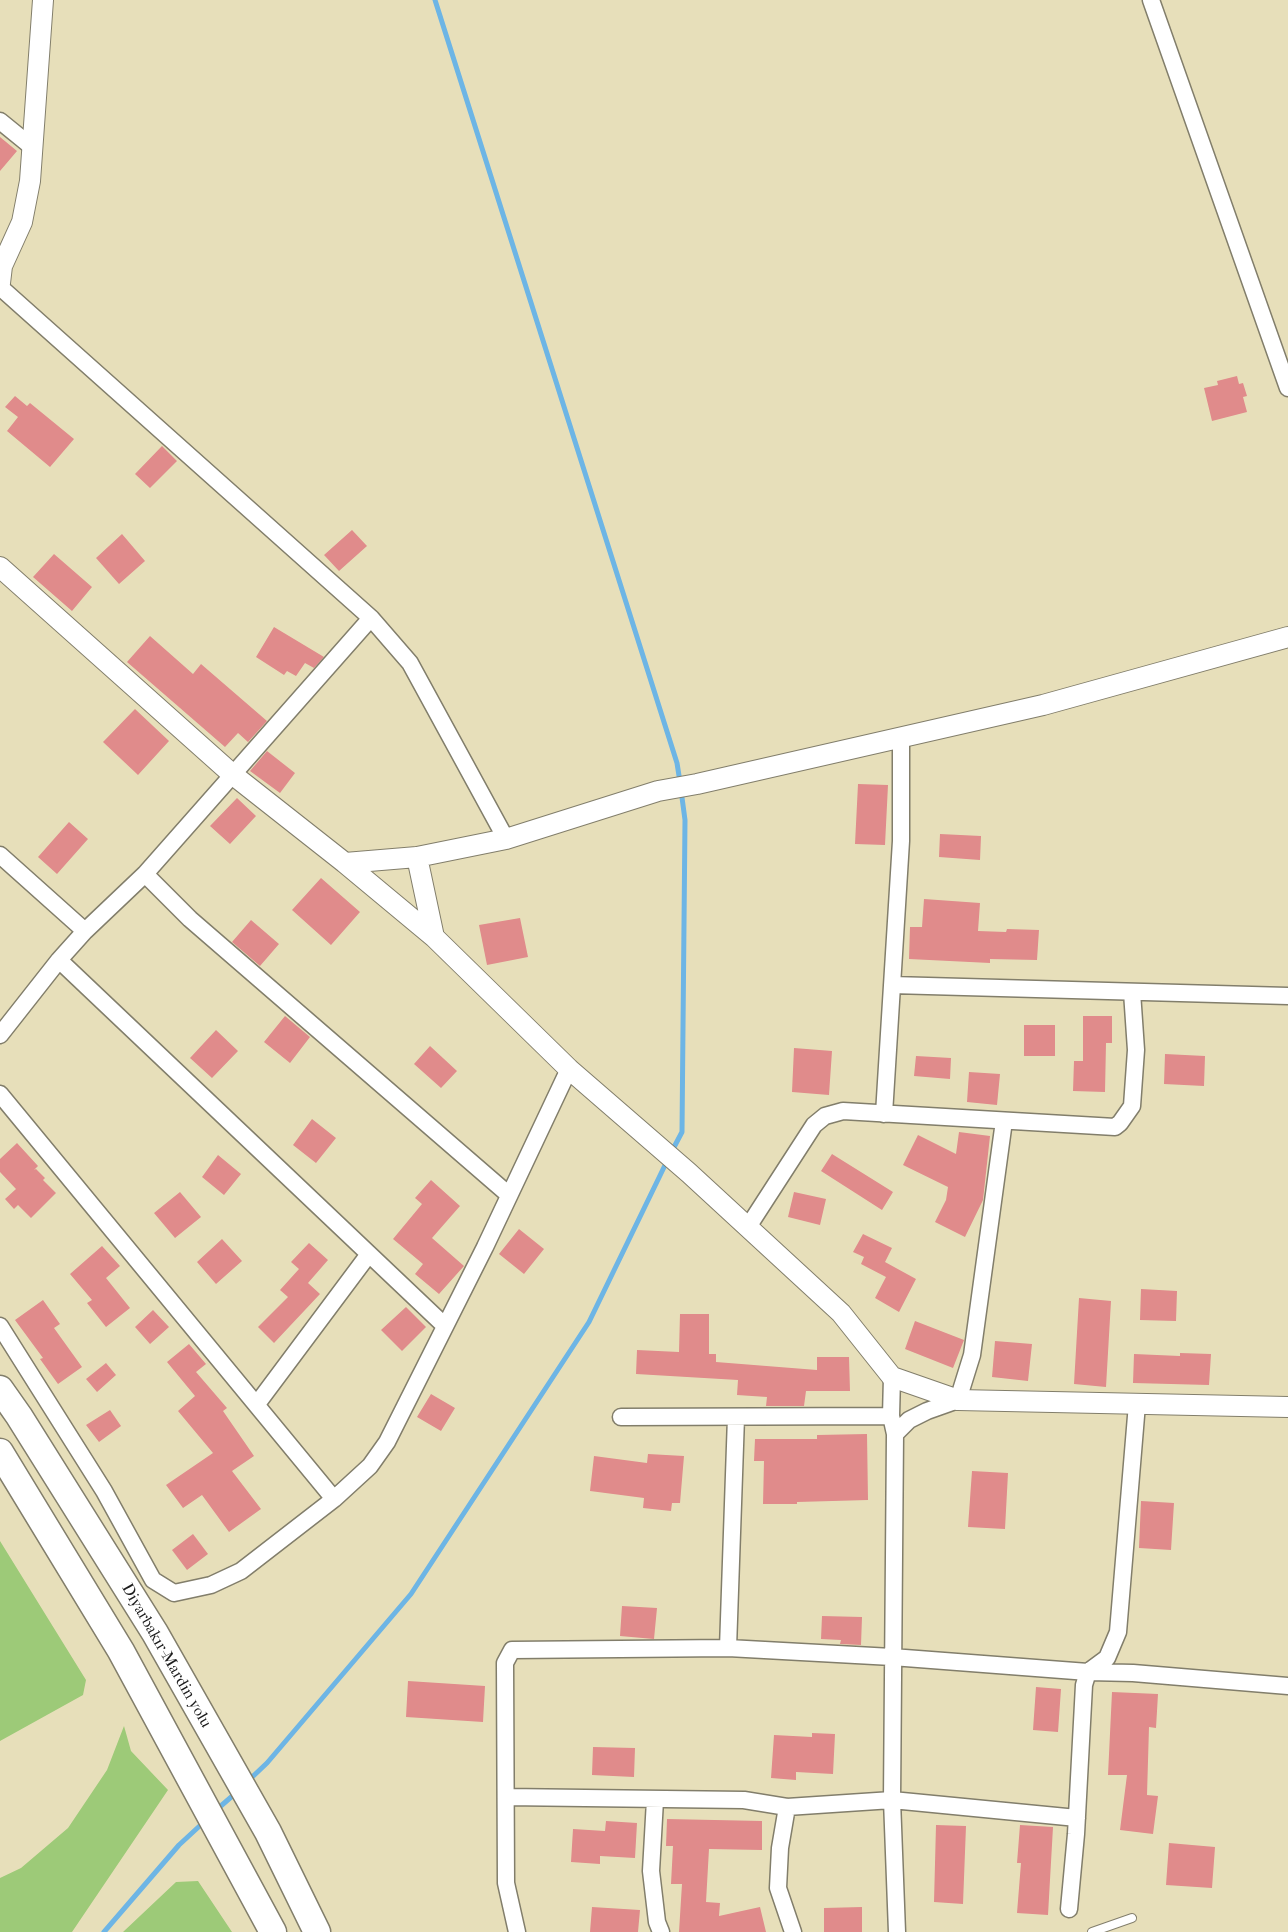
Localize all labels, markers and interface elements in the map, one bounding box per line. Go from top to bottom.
street label: Diyarbakır-Mardin yolu [117,1581,215,1731]

